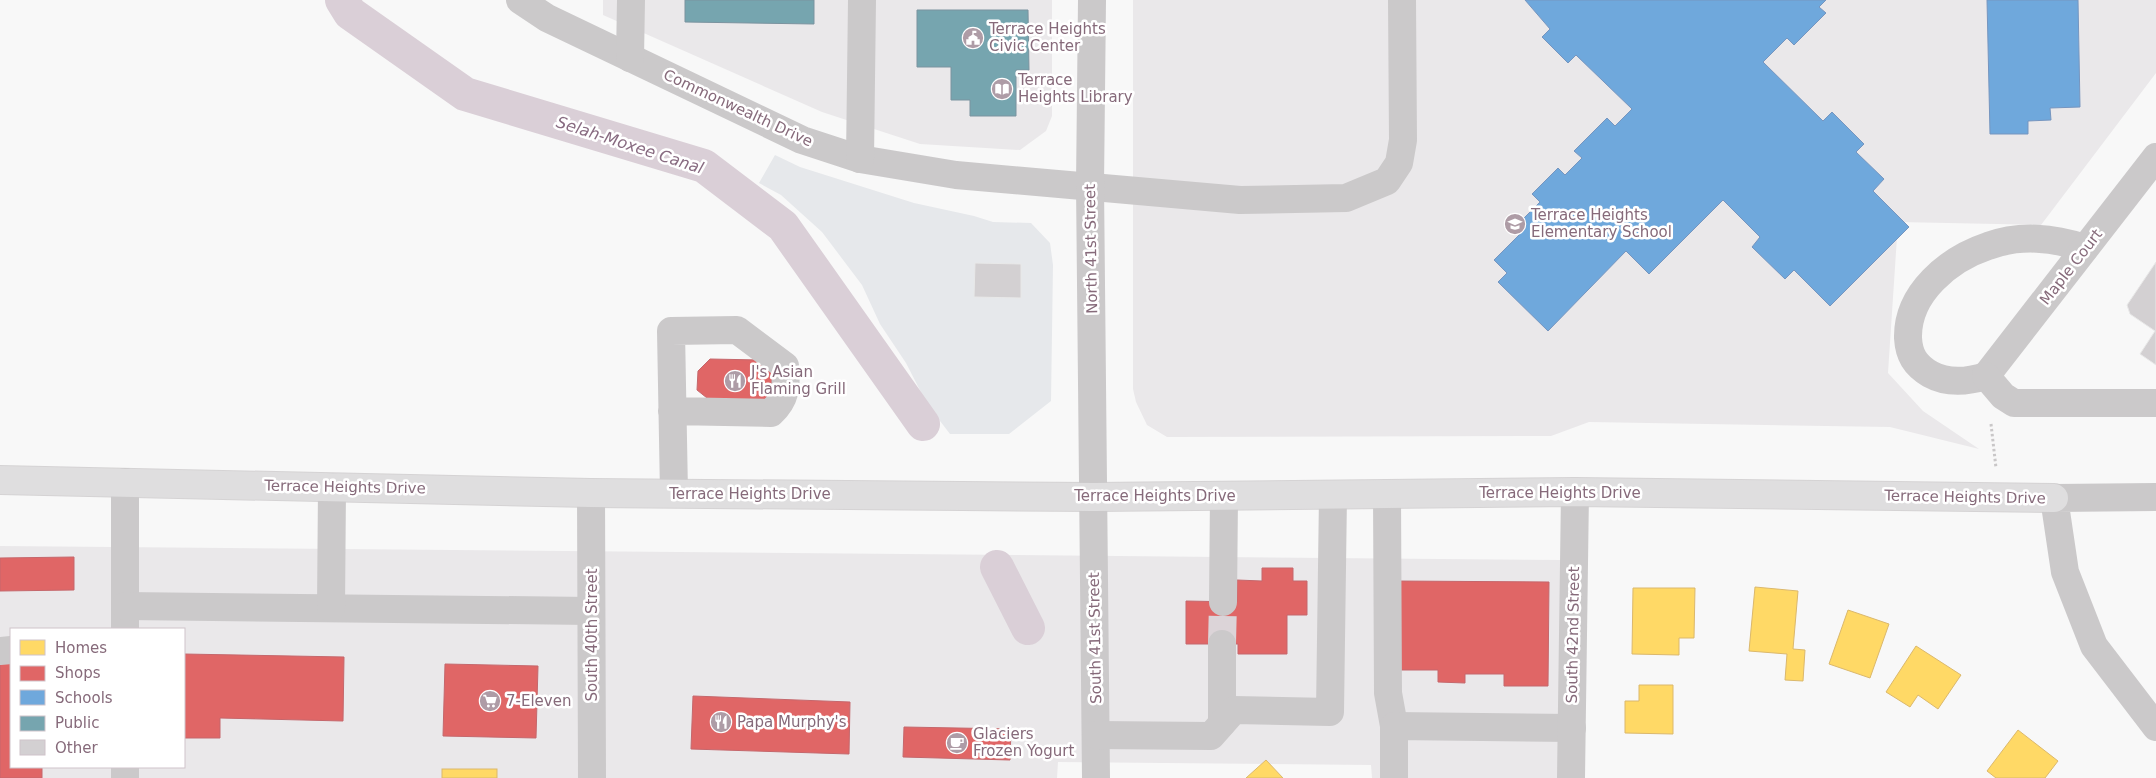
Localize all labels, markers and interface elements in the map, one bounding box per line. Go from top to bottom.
place label: Terrace Heights Civic Center [988,20,1106,55]
public building icon: Terrace Heights Civic Center [961,26,985,50]
street label: Commonwealth Drive [661,65,815,151]
place label: Terrace Heights Library [1017,71,1133,106]
library icon: Terrace Heights Library [990,77,1014,101]
water label: Selah-Moxee Canal [554,112,706,178]
street label: North 41st Street [1081,184,1101,314]
place label: Terrace Heights Elementary School [1530,206,1672,241]
school or university icon: Terrace Heights Elementary School [1503,212,1527,236]
street label: Maple Court [2036,226,2106,308]
place label: J's Asian Flaming Grill [750,363,846,398]
restaurant icon: J's Asian Flaming Grill [723,369,747,393]
street label: Terrace Heights Drive [263,477,426,497]
street label: Terrace Heights Drive [1478,484,1641,502]
street label: Terrace Heights Drive [668,485,831,503]
street label: Terrace Heights Drive [1073,487,1236,505]
street label: Terrace Heights Drive [1883,487,2046,507]
street label: South 42nd Street [1563,566,1583,704]
street label: South 40th Street [583,568,601,702]
street label: South 41st Street [1085,572,1105,704]
legend [10,628,185,768]
text: Homes [55,639,107,657]
text: Shops [55,664,101,682]
text: Schools [55,689,113,707]
supermarket icon: 7-Eleven [478,689,502,713]
place label: 7-Eleven [506,692,571,710]
restaurant icon: Papa Murphy's [709,710,733,734]
place label: Papa Murphy's [737,713,847,731]
text: Public [55,714,99,732]
place label: Glaciers Frozen Yogurt [973,725,1074,760]
cafe icon: Glaciers Frozen Yogurt [945,731,969,755]
text: Other [55,739,98,757]

